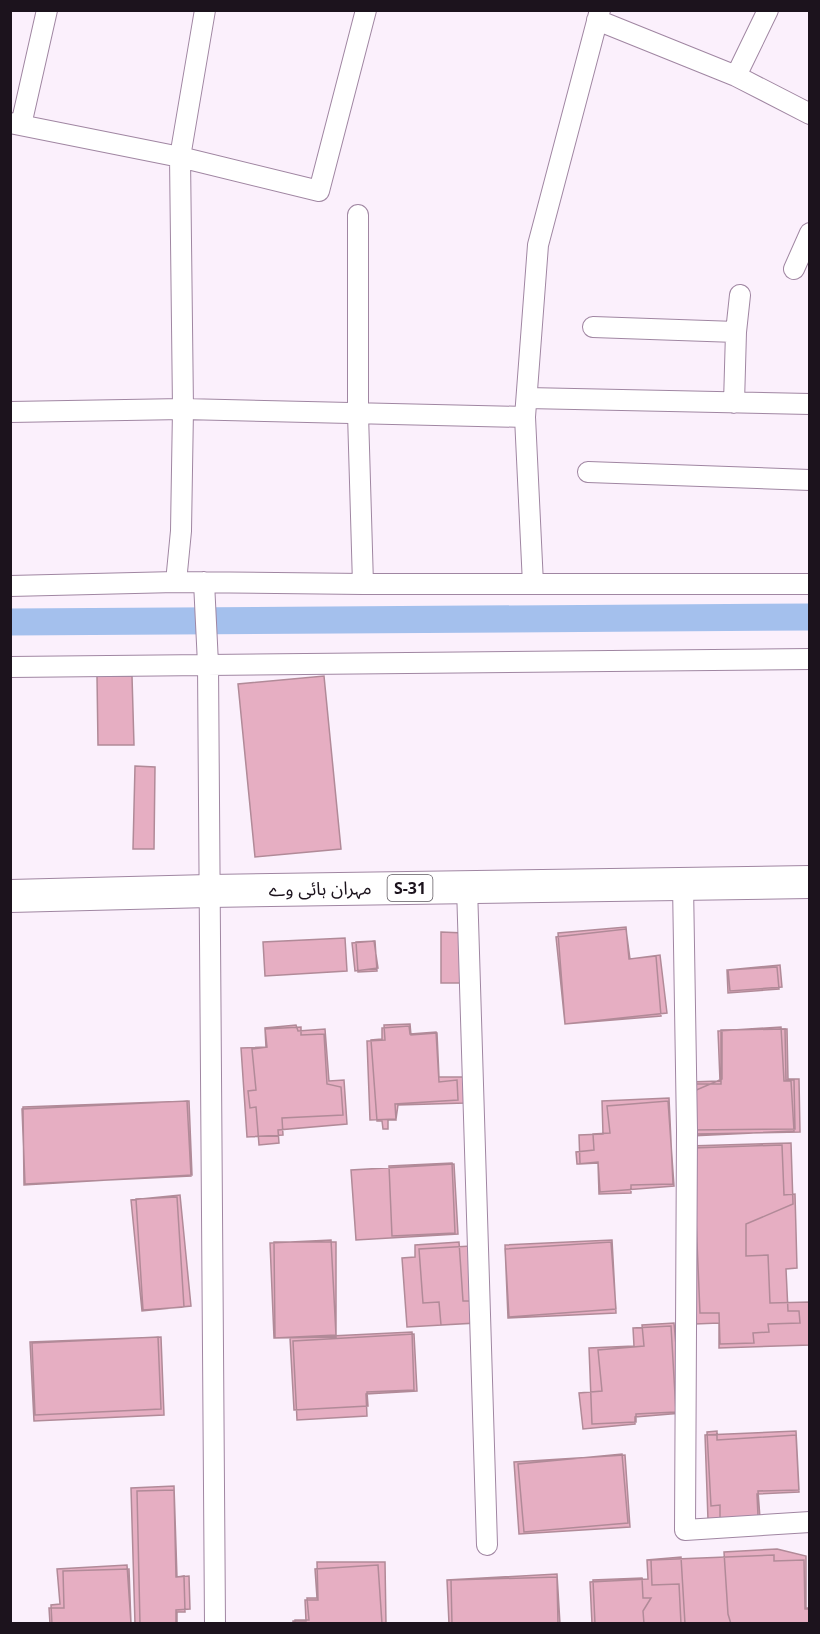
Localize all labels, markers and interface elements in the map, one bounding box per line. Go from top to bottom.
street label: مہران ہائی وے [268,875,372,901]
road number: S-31 [388,875,432,901]

